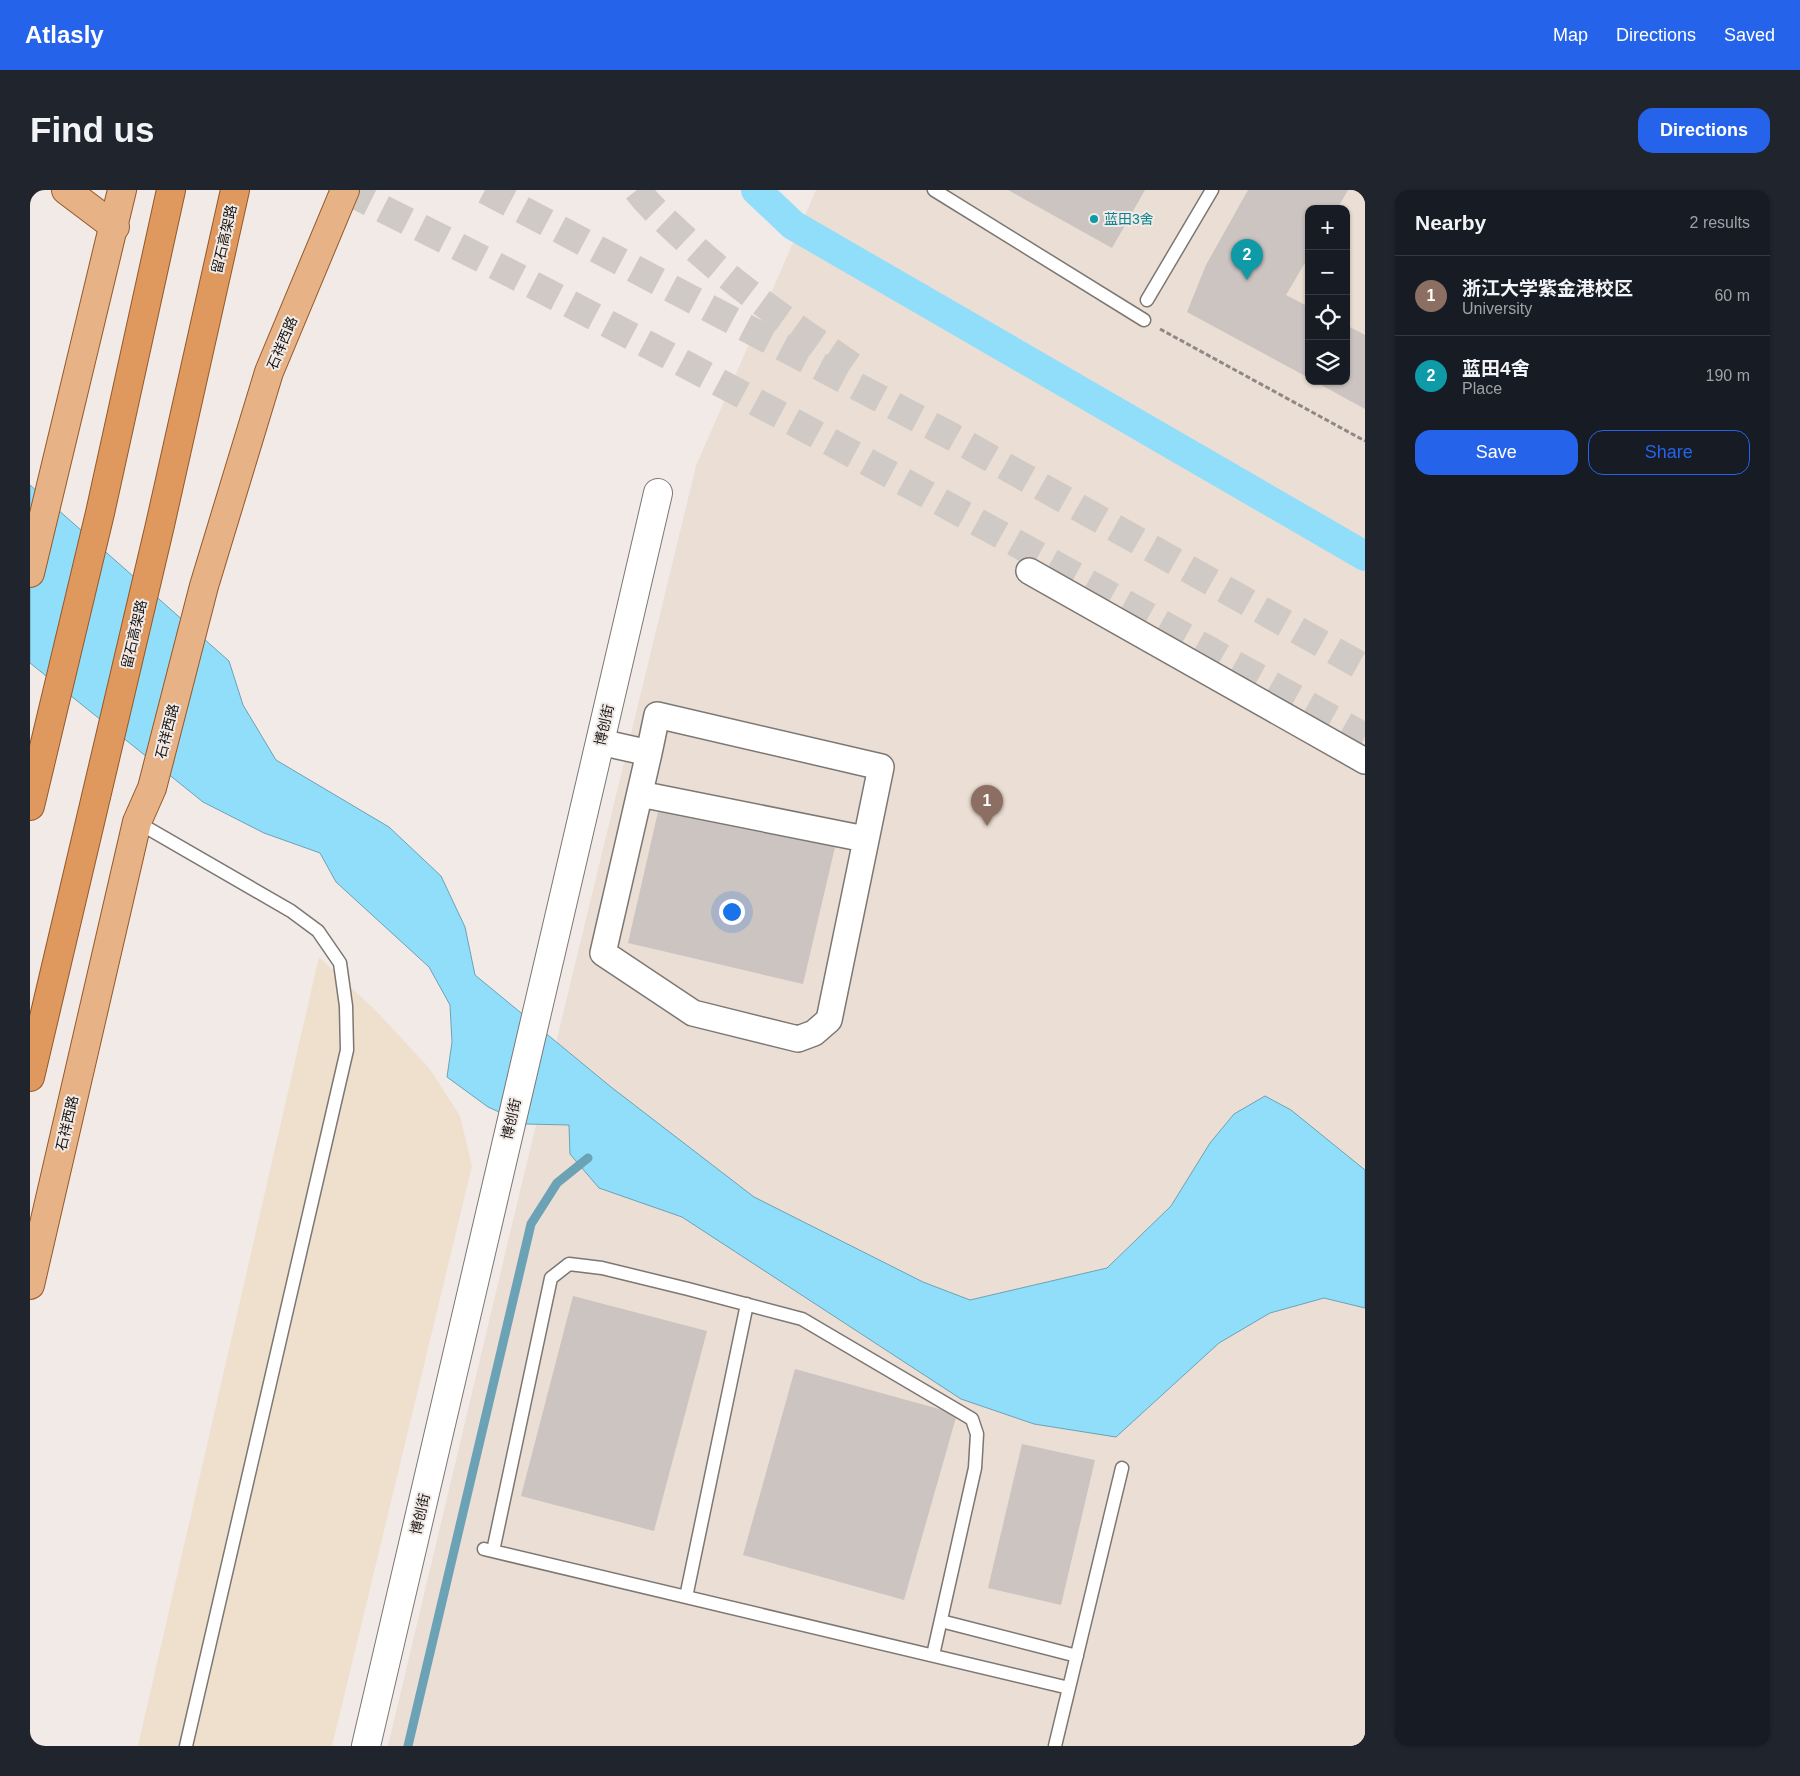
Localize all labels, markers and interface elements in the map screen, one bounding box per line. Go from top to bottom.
text: Atlasly [25,21,104,48]
text: Map [1553,25,1588,45]
text: Directions [1616,25,1696,45]
text: Saved [1724,25,1775,45]
button: Directions [1638,108,1770,153]
text: Find us [30,110,154,149]
street label: 留石高架路 [208,203,240,275]
map controls [1305,205,1350,385]
button: + [1305,205,1350,250]
place label: 蓝田3舍 [1104,211,1154,227]
text: Nearby [1415,211,1486,234]
marker: 蓝田3舍 [1088,213,1100,225]
text: 2 results [1690,214,1750,231]
pin: 2 [1231,239,1263,280]
button: − [1305,250,1350,295]
text: 浙江大学紫金港校区 [1462,278,1633,299]
text: 1 [1427,287,1435,304]
text: 60 m [1714,287,1750,304]
button: locate [1305,295,1350,340]
text: University [1462,300,1532,317]
street label: 石祥西路 [264,314,300,372]
button: layers [1305,340,1350,385]
text: 蓝田4舍 [1462,358,1530,379]
text: 2 [1427,367,1435,384]
text: 190 m [1706,367,1750,384]
text: Place [1462,380,1502,397]
button: Save [1415,430,1578,475]
button: Share [1588,430,1750,475]
street label: 留石高架路 [118,598,150,670]
street label: 石祥西路 [152,702,182,760]
street label: 博创街 [591,703,617,747]
pin: 1 [971,785,1003,826]
your location [719,899,745,925]
street label: 石祥西路 [53,1094,81,1152]
street label: 博创街 [498,1097,524,1141]
street label: 博创街 [407,1492,433,1536]

